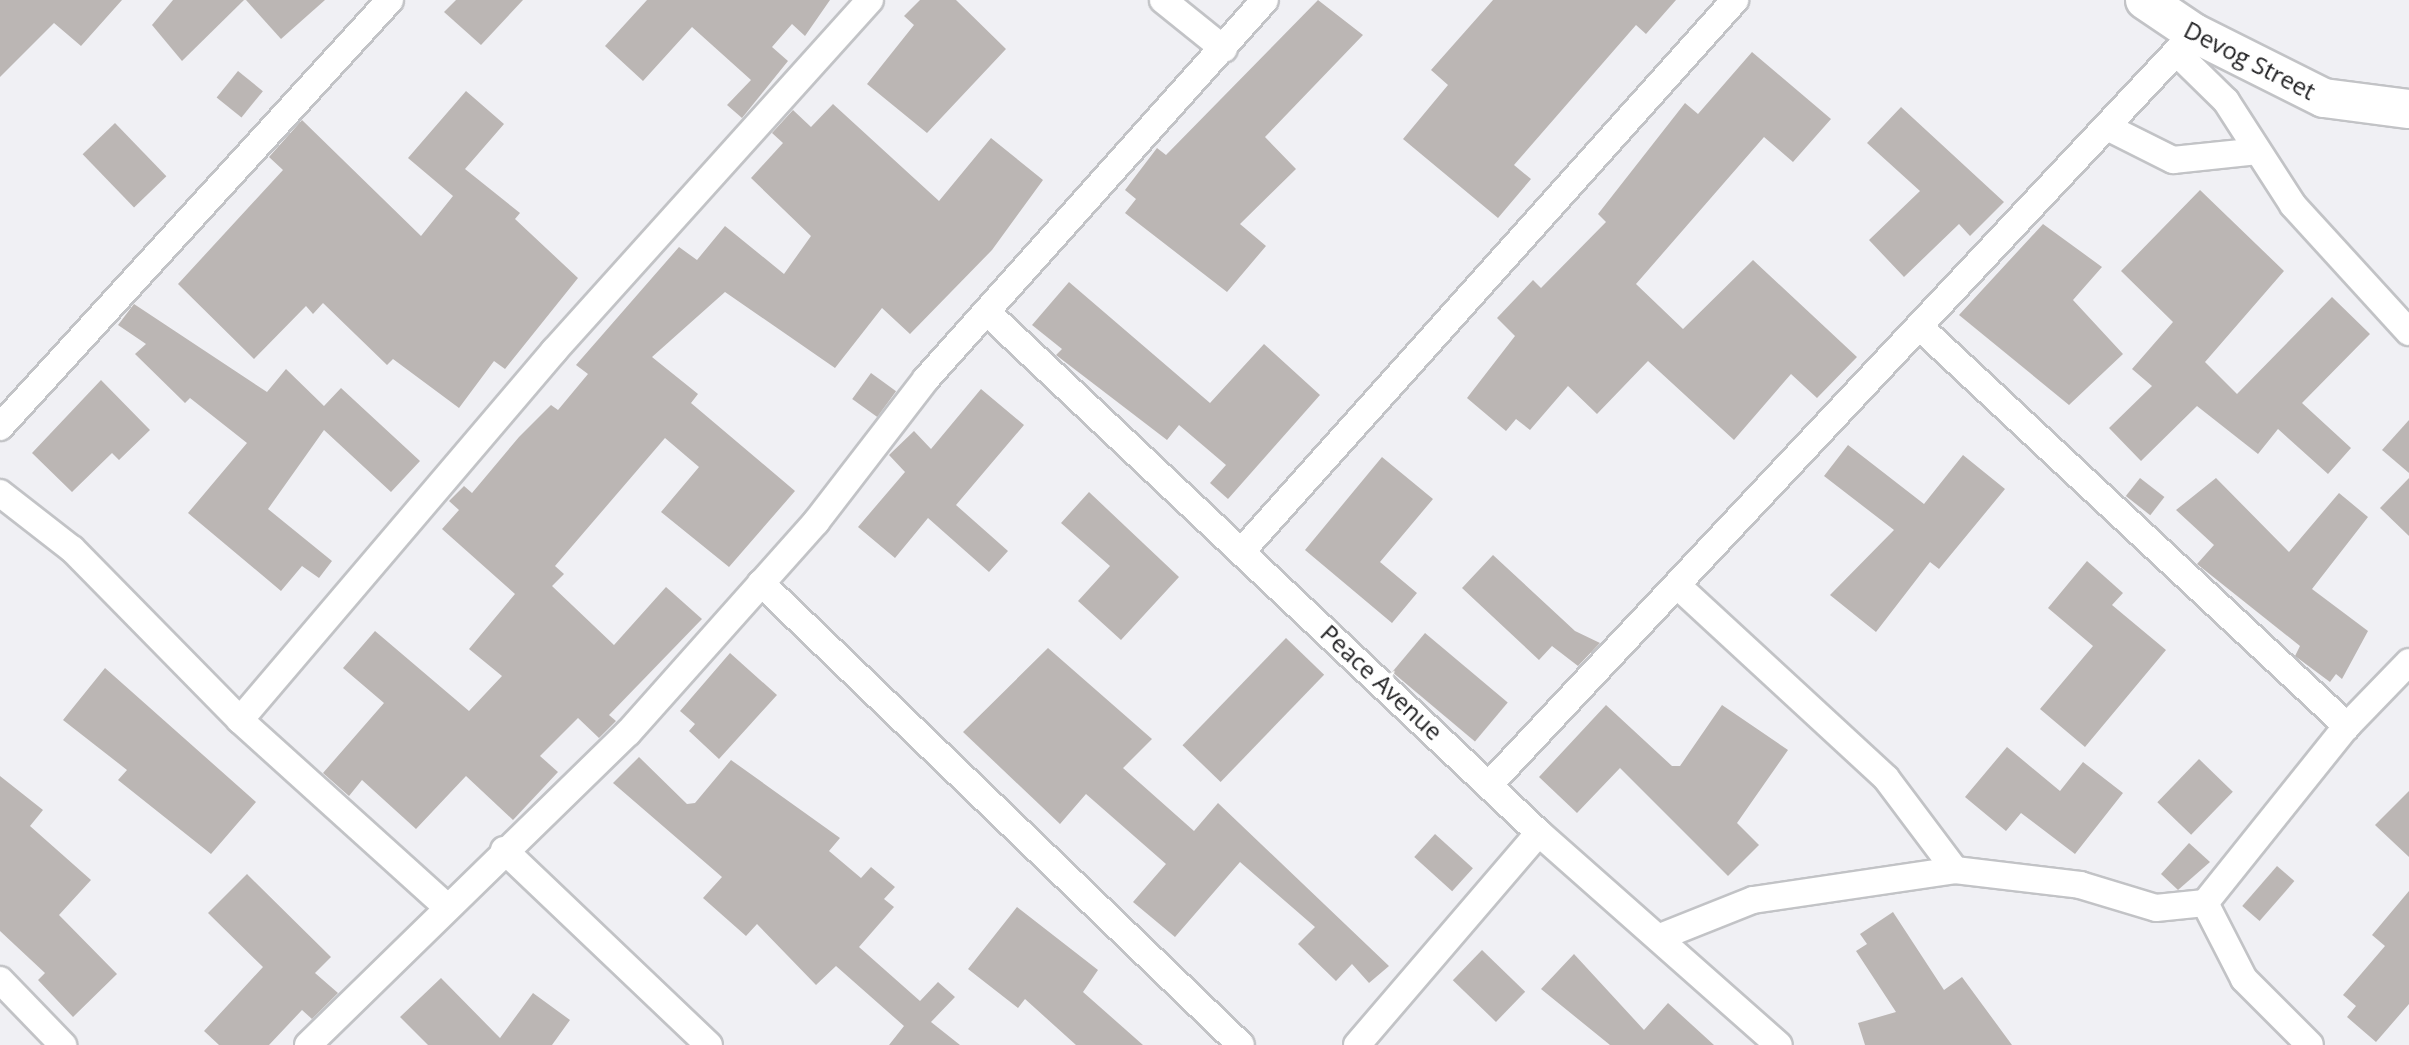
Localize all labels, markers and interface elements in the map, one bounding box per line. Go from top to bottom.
street label: Devog Street [2179,15,2321,105]
street label: Peace Avenue [1315,618,1449,746]

